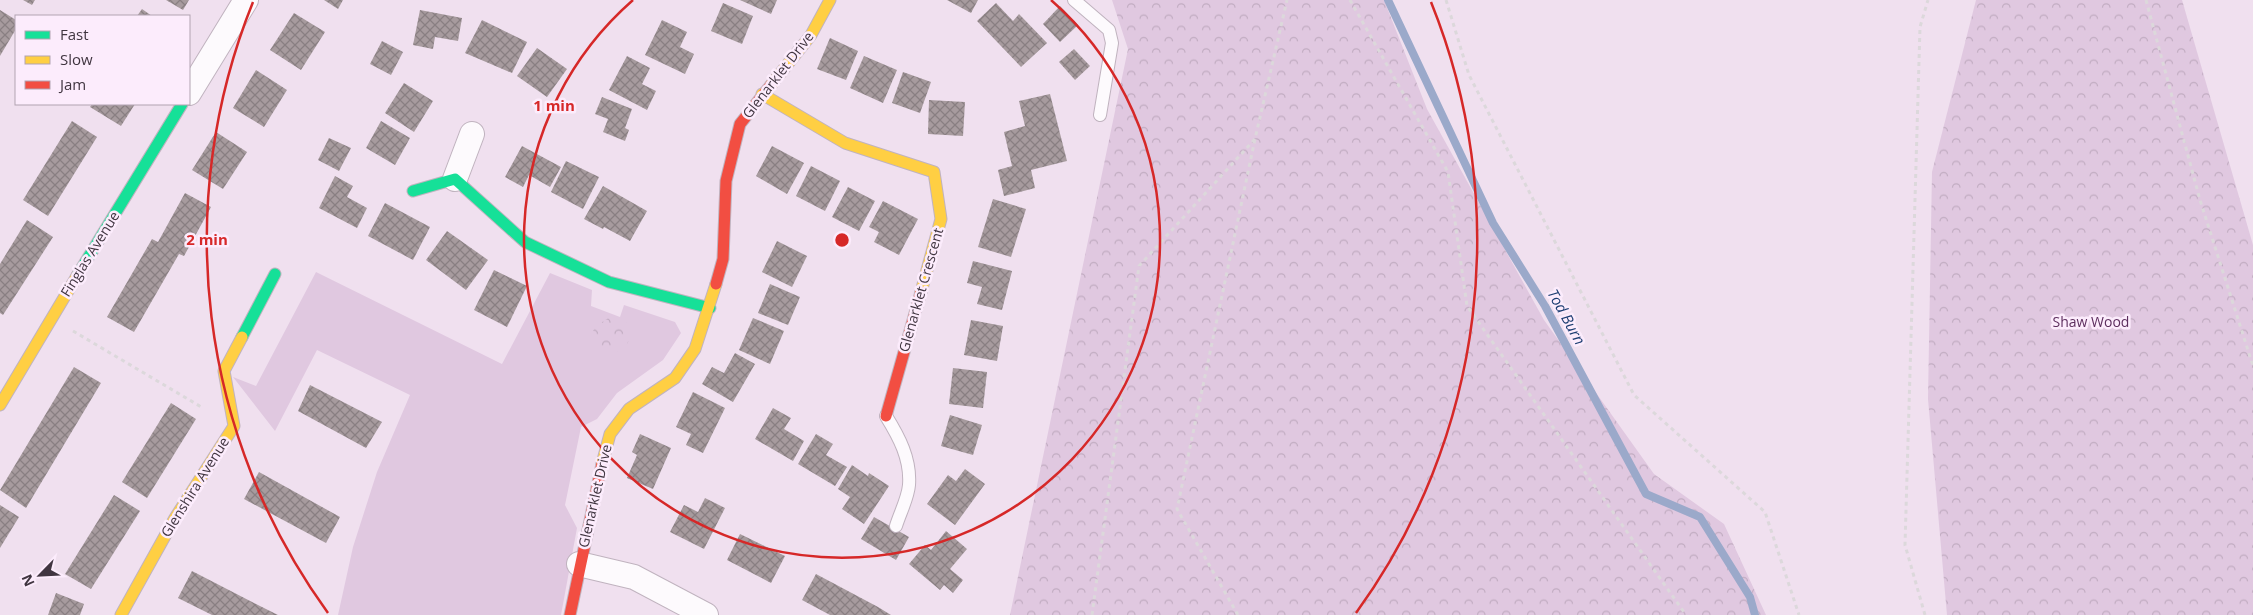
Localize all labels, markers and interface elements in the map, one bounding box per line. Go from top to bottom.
legend [15,15,190,105]
text: Fast [60,24,89,44]
street label: Glenarklet Drive [738,27,818,122]
text: Slow [60,49,93,69]
text: Jam [58,74,86,94]
text: 1 min [533,95,575,115]
street label: Finglas Avenue [56,207,123,300]
street label: Glenarklet Crescent [894,226,947,354]
text: 2 min [186,229,228,249]
centre of rings [833,231,851,249]
water label: Tod Burn [1543,285,1590,348]
park label: Shaw Wood [2053,312,2129,331]
street label: Glenshira Avenue [156,433,233,540]
street label: Glenarklet Drive [573,442,616,549]
north arrow [15,550,65,600]
text: N [17,571,39,590]

